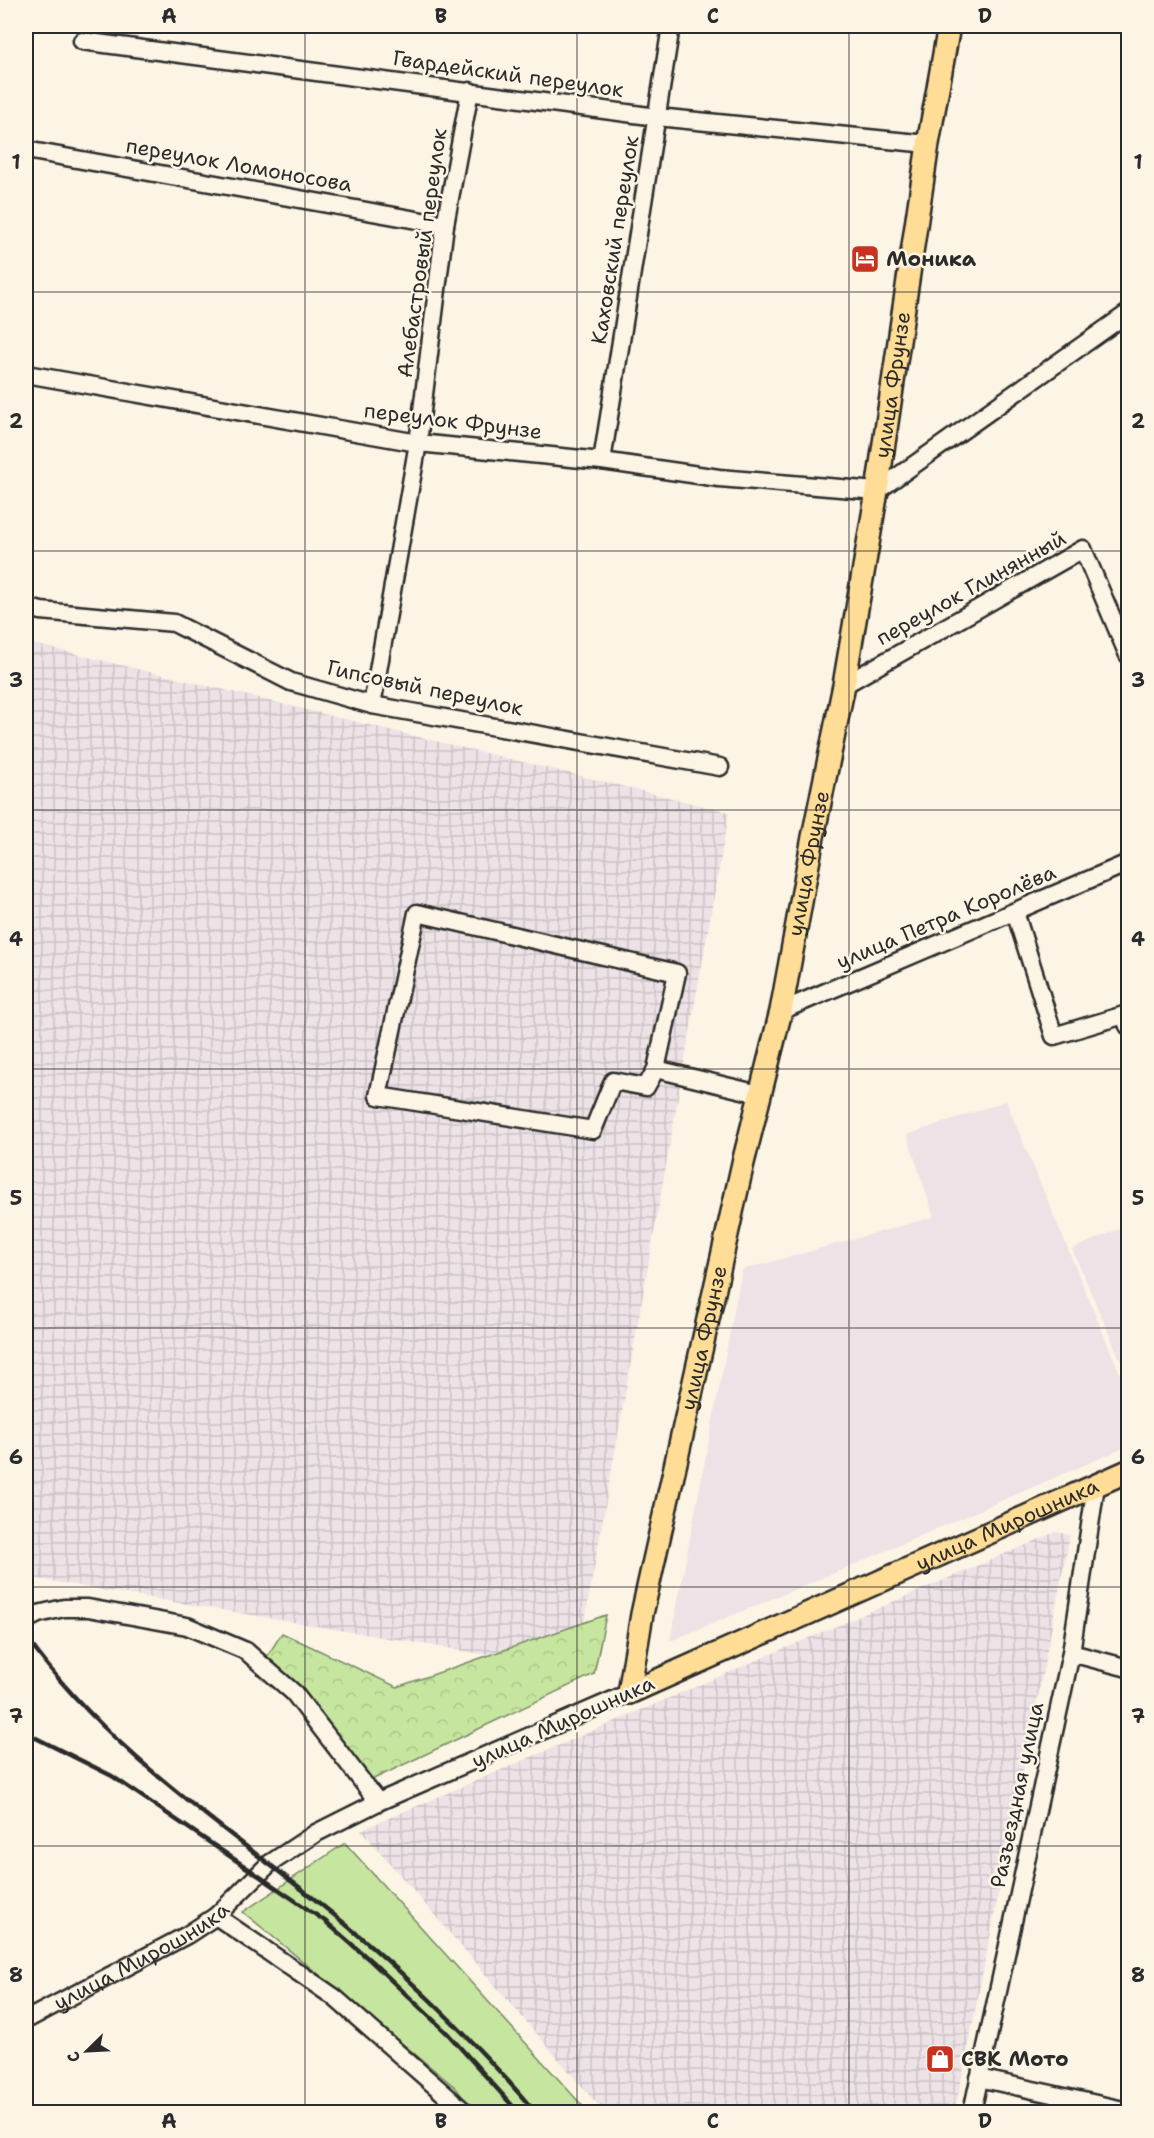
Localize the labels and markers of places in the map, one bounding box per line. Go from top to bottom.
hotel icon: Моника [849,243,881,275]
place label: Моника [886,245,977,273]
shop icon: СВК Мото [924,2043,956,2075]
place label: СВК Мото [961,2045,1069,2073]

